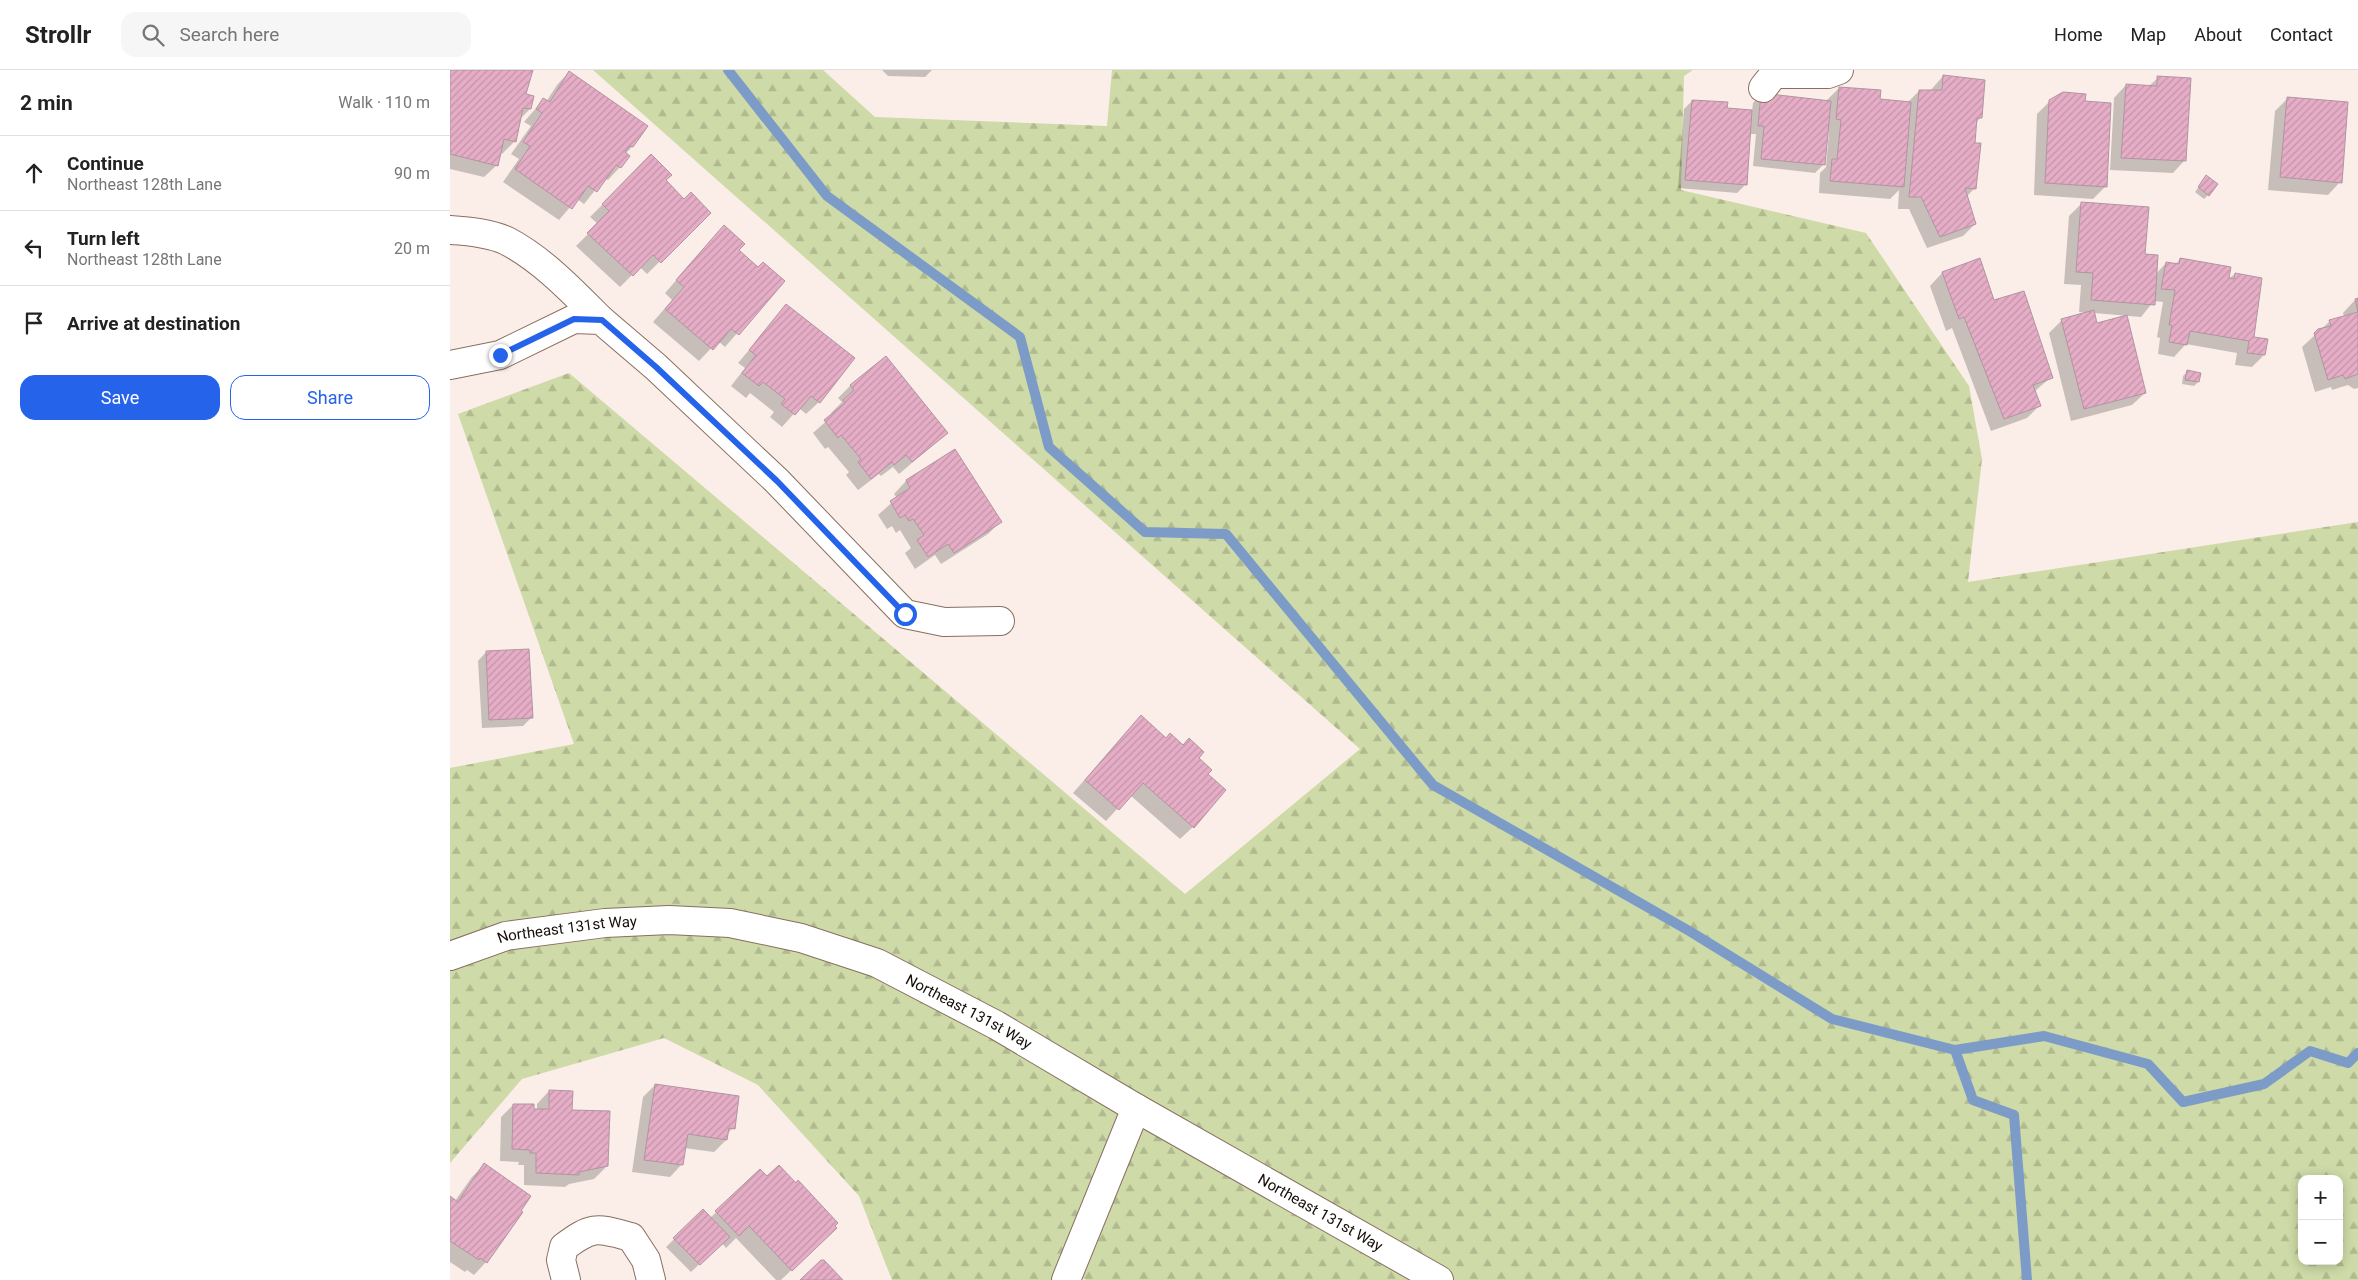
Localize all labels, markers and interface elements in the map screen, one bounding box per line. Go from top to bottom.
search box [121,12,471,57]
text: Strollr [25,21,91,49]
icon: search [139,21,167,49]
text: Search here [179,23,279,46]
text: Home [2054,24,2103,45]
text: Map [2131,24,2166,45]
text: About [2194,24,2242,45]
text: Contact [2270,24,2333,45]
text: 2 min [20,91,73,115]
text: Walk · 110 m [338,93,430,112]
text: Continue [67,152,144,175]
icon: ahead [20,159,48,187]
text: 90 m [394,164,430,183]
text: Northeast 128th Lane [67,175,222,194]
text: Turn left [67,227,140,250]
icon: left [20,234,48,262]
text: 20 m [394,239,430,258]
text: Northeast 128th Lane [67,250,222,269]
icon: arrive [20,309,48,337]
text: Arrive at destination [67,312,240,335]
route end [489,344,512,367]
button: Save [20,375,220,420]
button: Share [230,375,430,420]
route start [894,603,917,626]
street label: Northeast 131st Way [495,913,637,947]
street label: Northeast 131st Way [903,971,1035,1053]
street label: Northeast 131st Way [1255,1170,1386,1255]
map controls [2298,1175,2343,1265]
button: + [2298,1175,2343,1220]
button: − [2298,1220,2343,1265]

